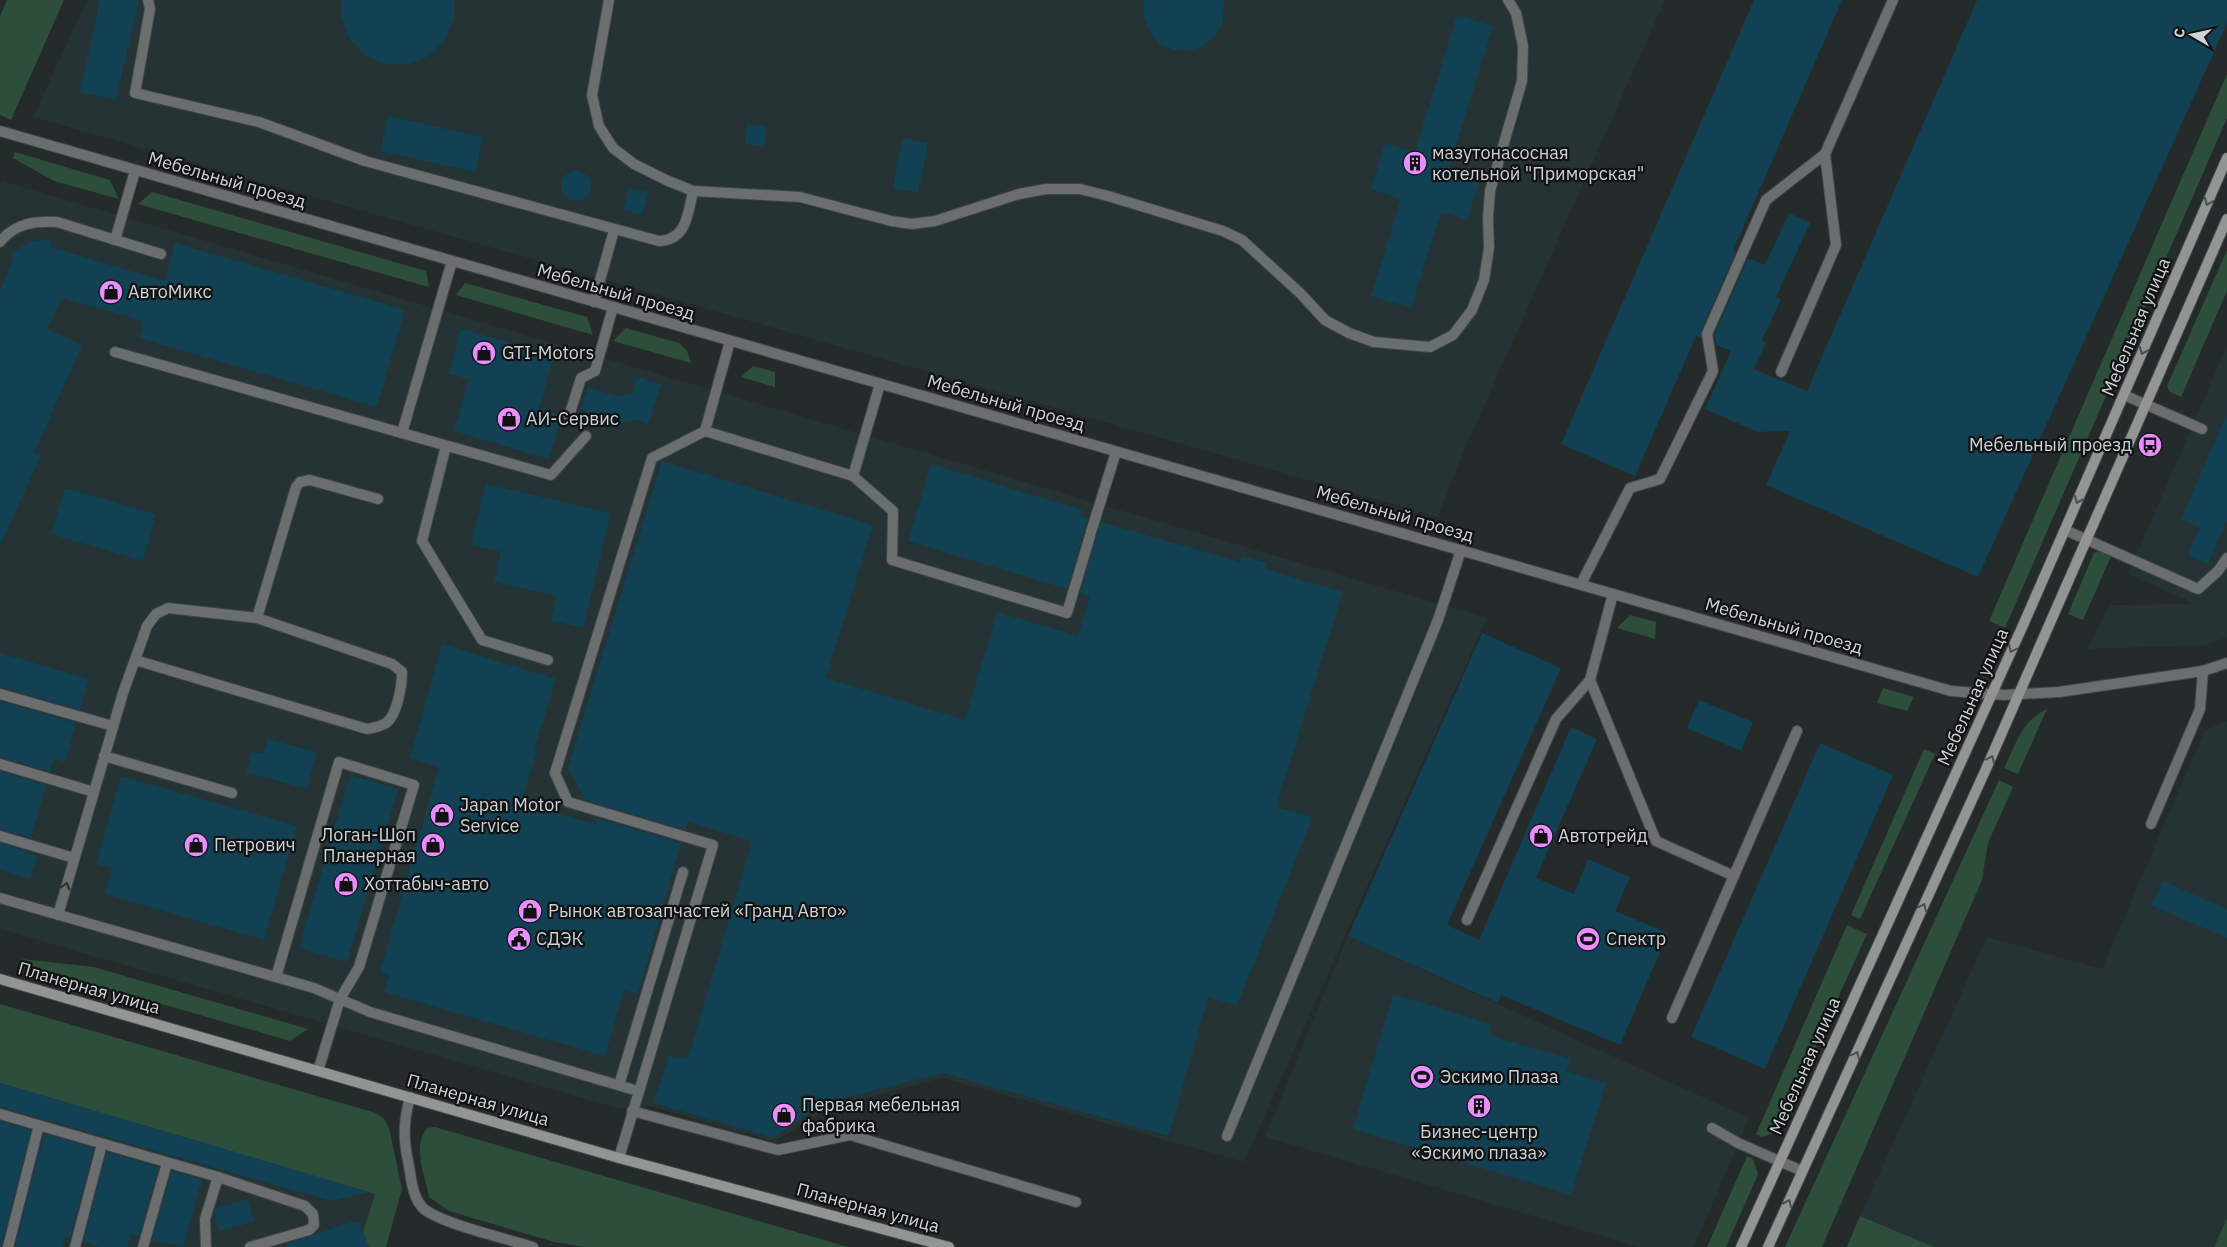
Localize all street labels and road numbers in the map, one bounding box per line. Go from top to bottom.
street label: Мебельный проезд [146,146,309,213]
street label: Мебельная улица [2096,254,2175,399]
street label: Мебельный проезд [535,258,698,325]
street label: Мебельный проезд [925,369,1088,436]
street label: Мебельный проезд [1314,480,1477,547]
street label: Мебельный проезд [1703,592,1866,659]
street label: Мебельная улица [1932,624,2013,769]
street label: Планерная улица [15,956,163,1019]
street label: Мебельная улица [1764,993,1845,1138]
street label: Планерная улица [404,1068,552,1131]
street label: Планерная улица [794,1177,943,1238]

